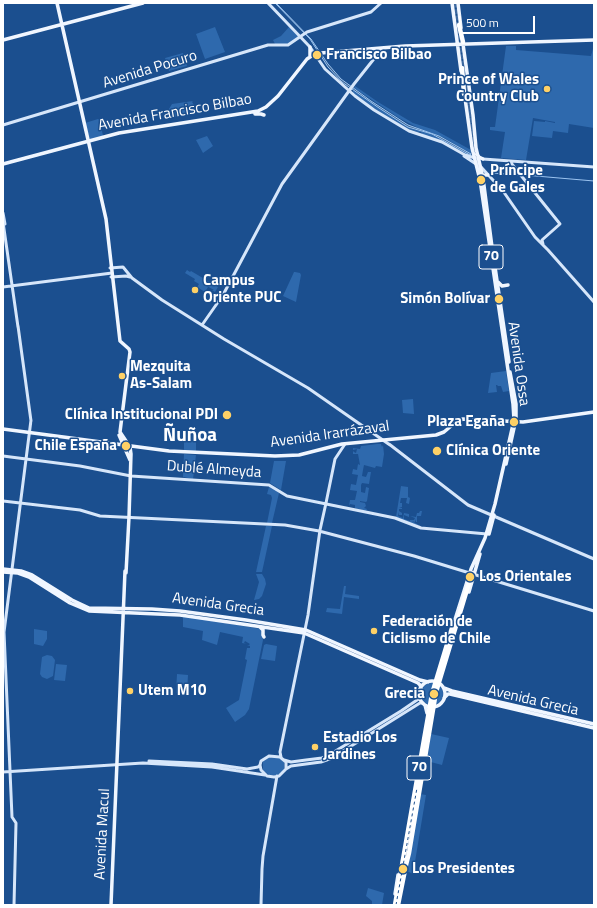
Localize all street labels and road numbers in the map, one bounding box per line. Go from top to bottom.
street label: Avenida Pocuro [101,47,199,93]
street label: Avenida Francisco Bilbao [97,91,253,135]
road number: 70 [479,245,503,269]
street label: Avenida Ossa [503,321,533,407]
street label: Avenida Irarrázaval [269,418,391,452]
street label: Dublé Almeyda [166,458,262,482]
street label: Avenida Grecia [171,590,265,620]
street label: Avenida Grecia [486,682,580,720]
road number: 70 [407,756,431,780]
street label: Avenida Macul [92,788,114,880]

